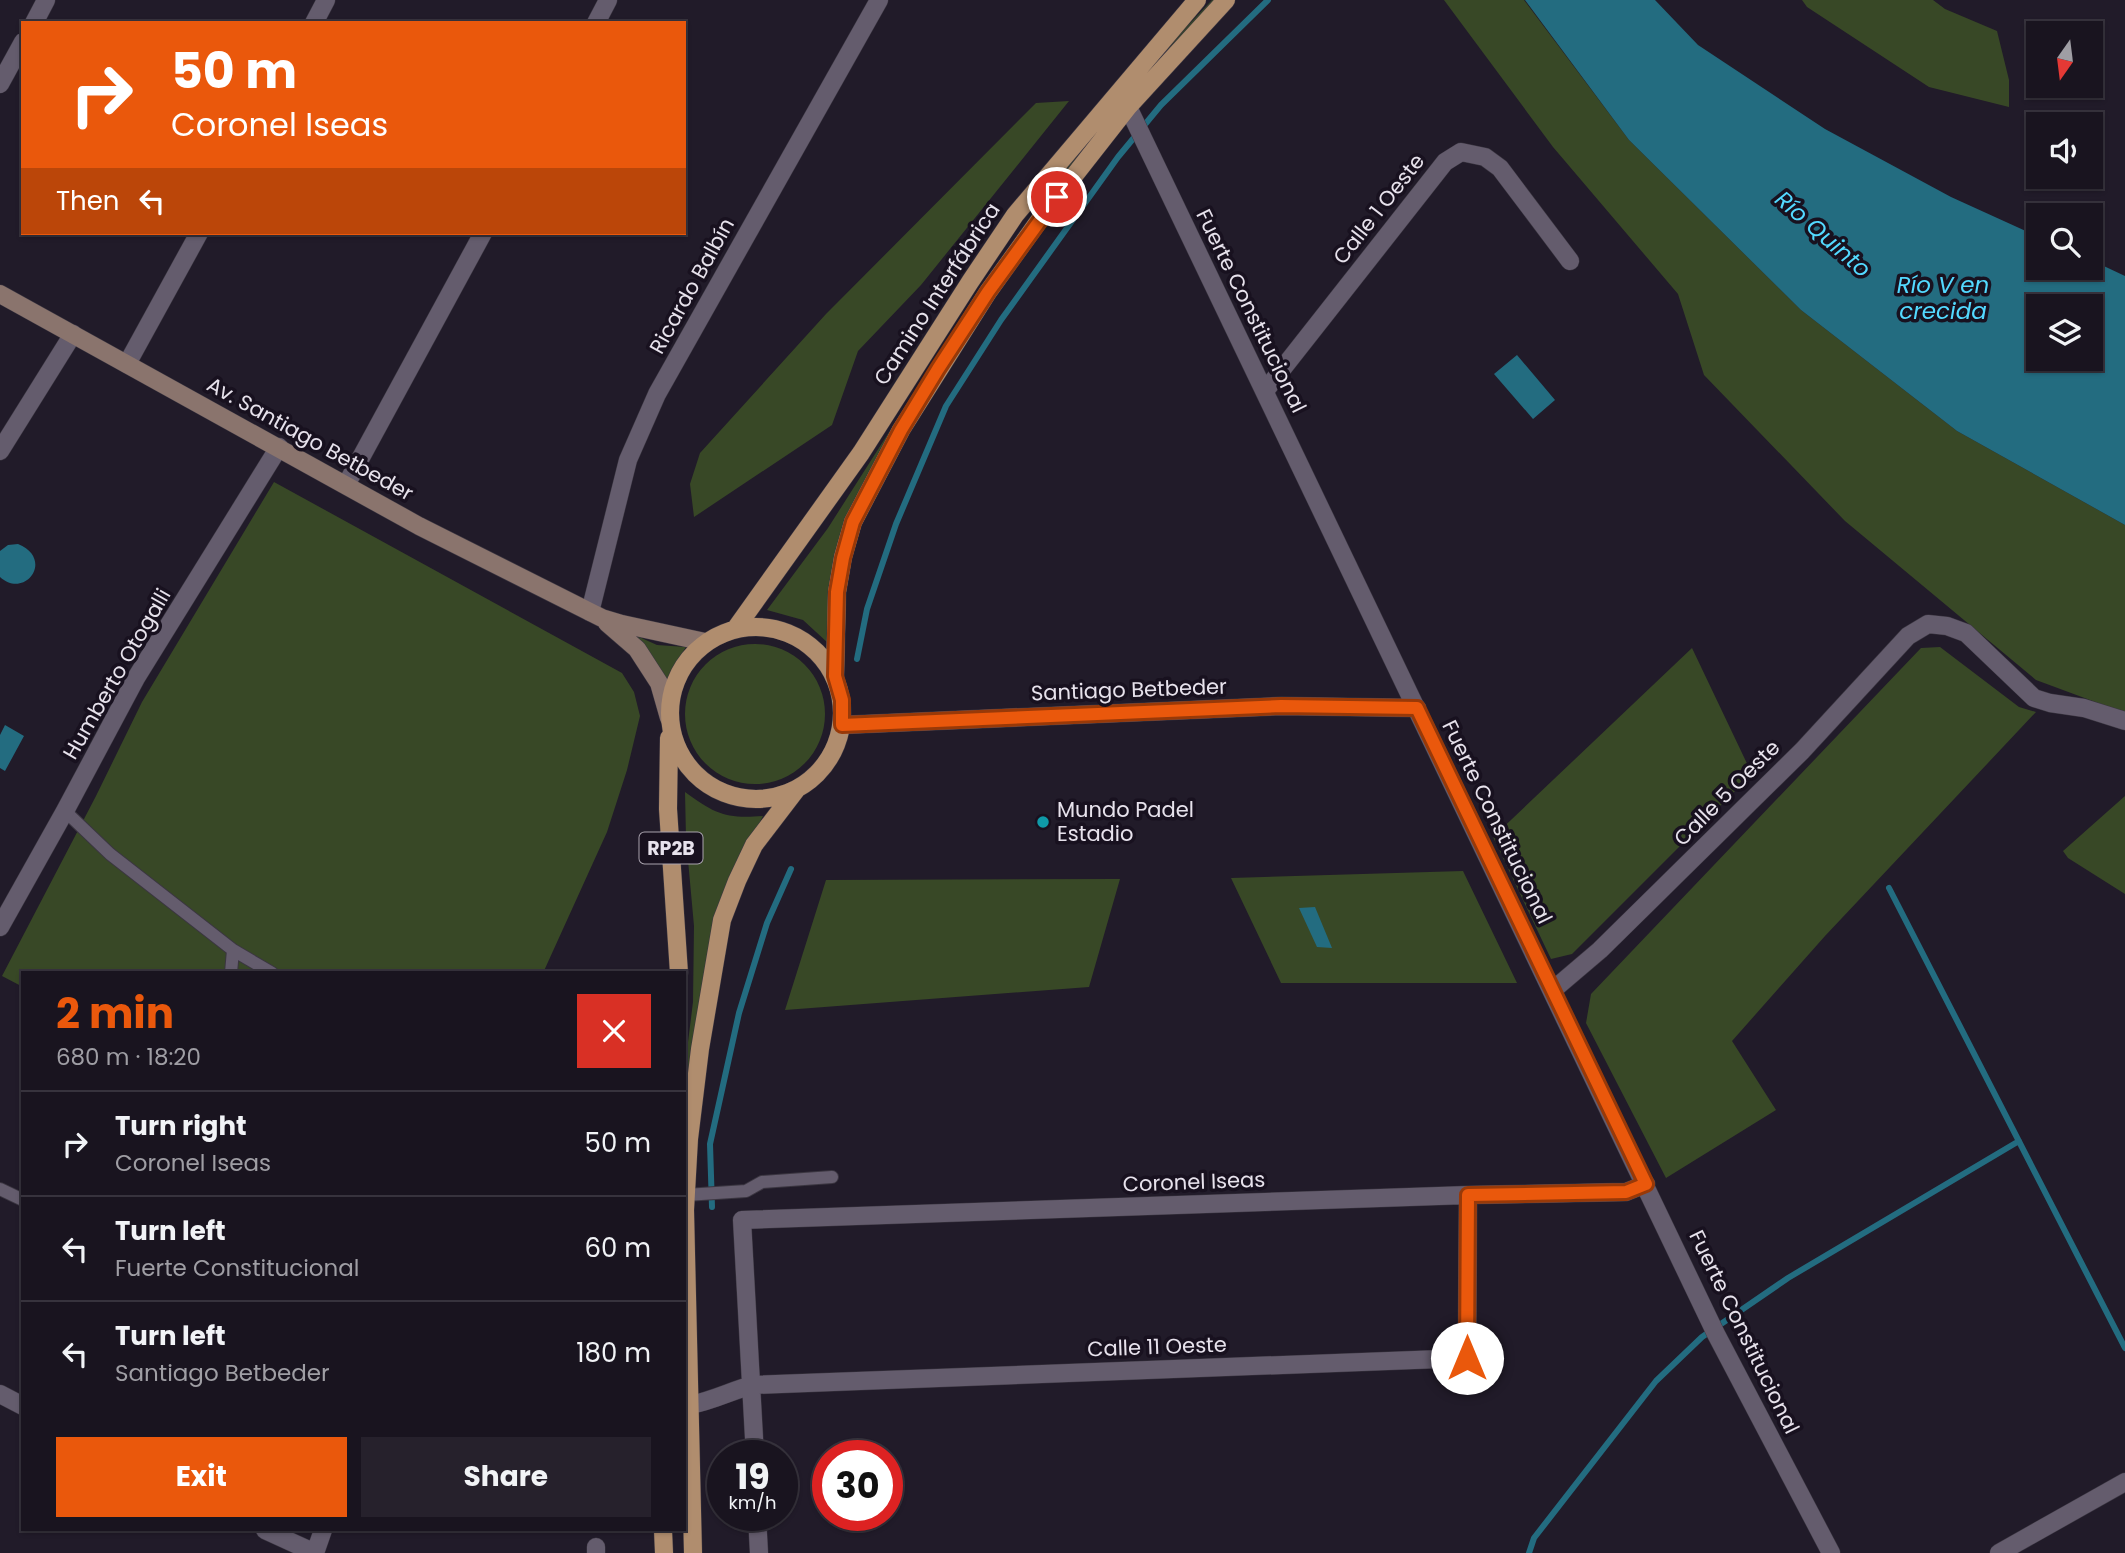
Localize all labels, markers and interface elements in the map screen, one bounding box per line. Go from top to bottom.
north arrow [2026,21,2104,98]
map controls [2026,21,2103,371]
text: 50 m [171,37,297,105]
icon: right [56,49,147,140]
text: Coronel Iseas [171,102,388,147]
button: sound [2026,112,2103,189]
street label: Calle 1 Oeste [1326,147,1431,270]
pin [1027,167,1087,227]
icon: arrive [1038,178,1076,216]
icon: left [133,182,171,220]
text: Then [56,183,119,219]
water label: Río Quinto [1768,183,1878,285]
street label: Camino Interfábrica [867,197,1006,391]
button: search [2026,203,2103,280]
street label: Fuerte Constitucional [1189,204,1313,417]
street label: Ricardo Balbín [642,213,741,359]
water label: Río V en crecida [1897,269,1989,327]
button: layers [2026,294,2103,371]
street label: Av. Santiago Betbeder [202,370,419,508]
street label: Humberto Otogalli [56,583,177,764]
street label: Santiago Betbeder [1031,672,1228,707]
street label: Fuerte Constitucional [1435,715,1559,928]
street label: Calle 5 Oeste [1667,733,1786,852]
place label: Mundo Padel Estadio [1057,795,1194,848]
marker: Mundo Padel Estadio [1035,814,1051,830]
road number: RP2B [640,832,702,863]
text: 2 min [56,984,174,1043]
button: close [577,994,651,1068]
text: 680 m · 18:20 [56,1041,201,1073]
text: Turn right [115,1108,247,1144]
icon: right [56,1125,94,1163]
text: 50 m [585,1125,651,1161]
text: Coronel Iseas [115,1147,271,1179]
street label: Coronel Iseas [1122,1165,1266,1198]
text: Turn left [115,1213,226,1249]
street label: Fuerte Constitucional [1682,1225,1806,1438]
icon: left [56,1230,94,1268]
text: 60 m [584,1230,651,1266]
text: Fuerte Constitucional [115,1252,360,1284]
text: Turn left [115,1318,226,1354]
position arrow [1430,1321,1504,1395]
street label: Calle 11 Oeste [1087,1330,1227,1363]
icon: left [56,1335,94,1373]
text: 180 m [576,1335,651,1371]
text: Santiago Betbeder [115,1357,330,1389]
button: Exit [56,1437,347,1517]
button: Share [361,1437,651,1517]
speed limit sign: 30 [812,1440,903,1531]
text: 19 [735,1452,770,1501]
text: km/h [729,1490,776,1515]

